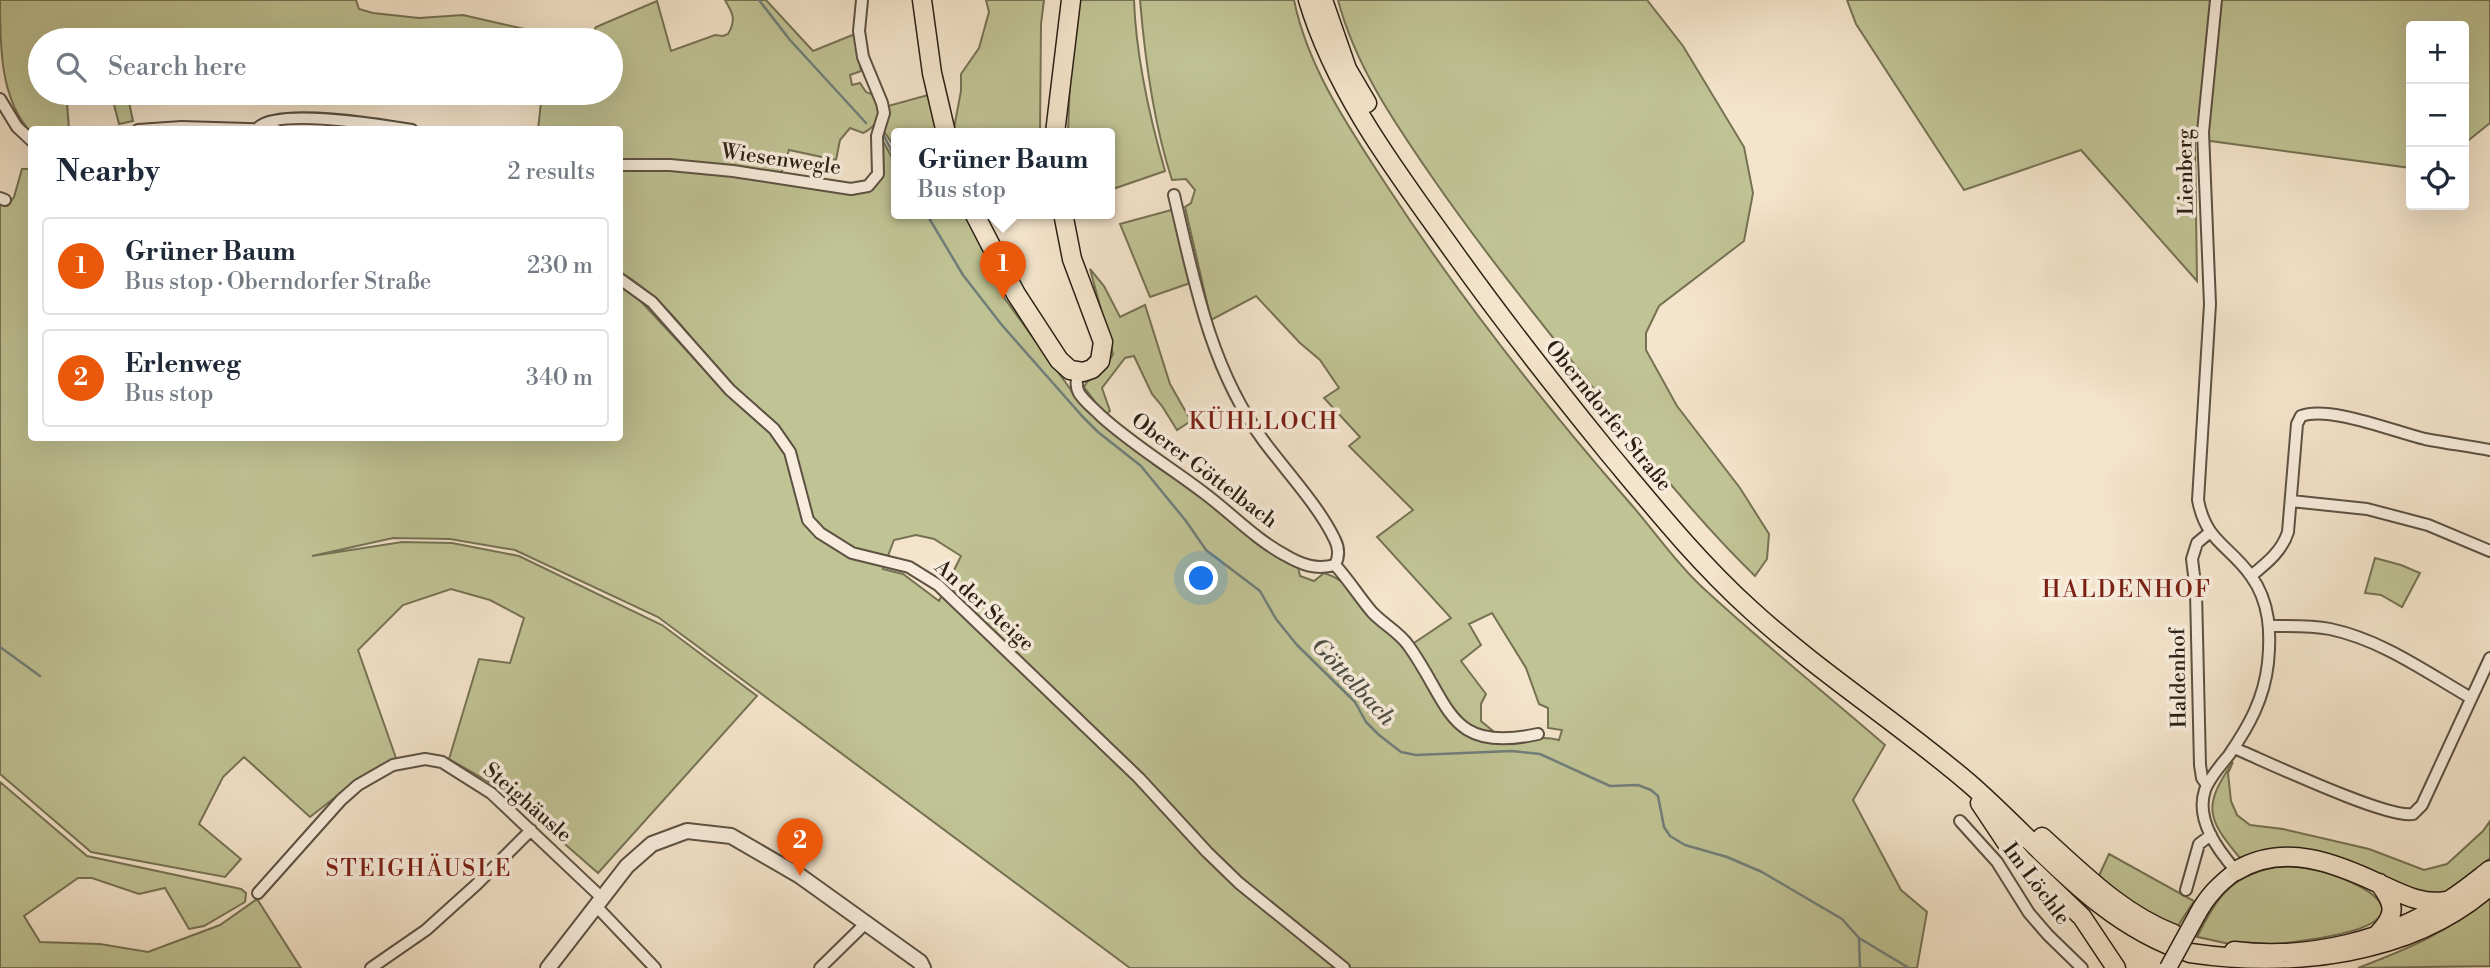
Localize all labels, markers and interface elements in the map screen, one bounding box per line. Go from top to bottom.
map controls [2406,21,2469,210]
button: + [2406,21,2469,84]
search box [28,28,623,105]
icon: search [52,48,90,86]
text: Search here [108,51,247,83]
button: − [2406,84,2469,147]
popup [891,128,1115,219]
street label: Lienberg [2172,129,2200,215]
street label: Wiesenwegle [718,139,843,181]
text: Grüner Baum [918,144,1088,176]
button: locate [2406,147,2469,210]
text: Nearby [56,153,160,191]
text: 2 results [508,158,595,186]
text: Bus stop [918,176,1006,204]
text: Grüner Baum [125,236,296,268]
pin: 1 [980,241,1026,299]
text: 1 [75,252,87,280]
text: 230 m [527,252,593,280]
text: Bus stop · Oberndorfer Straße [125,268,431,296]
street label: Oberndorfer Straße [1539,335,1677,497]
text: Erlenweg [125,348,241,380]
text: 2 [74,364,88,392]
text: 340 m [526,364,593,392]
text: Bus stop [125,380,213,408]
district label: KÜHLLOCH [1189,406,1339,436]
street label: Oberer Göttelbach [1126,408,1283,535]
street label: An der Steige [928,554,1039,658]
your location [1184,561,1218,595]
district label: HALDENHOF [2042,576,2212,604]
street label: Haldenhof [2165,626,2193,728]
water label: Göttelbach [1305,632,1401,732]
street label: Steighäusle [477,757,577,849]
pin: 2 [777,818,823,876]
street label: Im Löchle [1997,838,2075,930]
district label: STEIGHÄUSLE [326,853,512,883]

